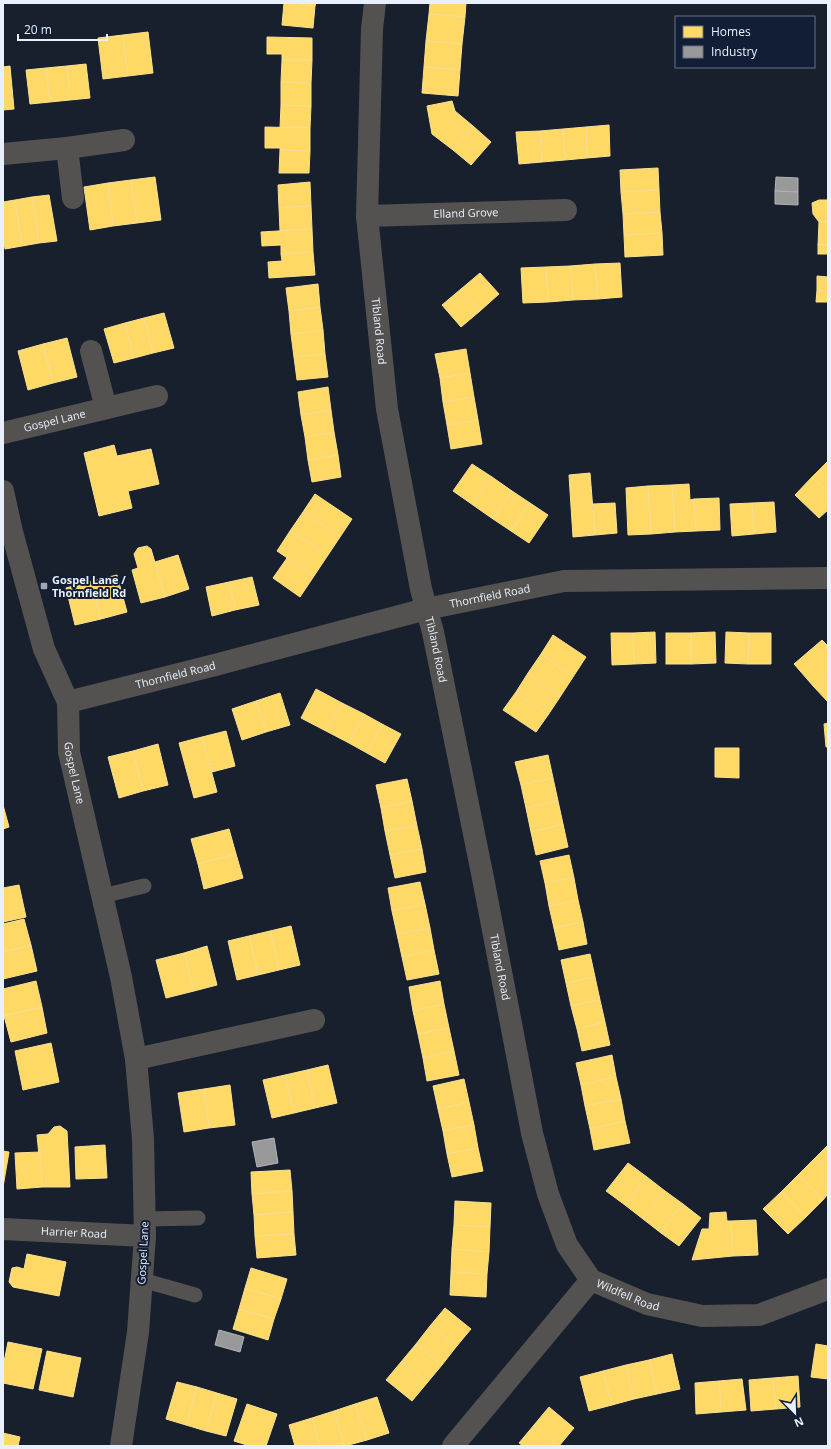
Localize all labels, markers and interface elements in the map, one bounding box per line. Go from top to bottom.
scale bar [18,16,107,42]
legend [675,16,815,68]
text: 20 m [24,21,52,38]
text: Homes [711,23,751,40]
text: Industry [711,43,758,60]
street label: Elland Grove [433,204,499,221]
street label: Tibland Road [369,297,390,365]
street label: Gospel Lane [22,405,87,435]
place label: Gospel Lane / Thornfield Rd [52,572,126,600]
street label: Thornfield Road [448,580,531,611]
marker: Gospel Lane / Thornfield Rd [39,581,49,591]
street label: Tibland Road [422,615,451,684]
street label: Thornfield Road [134,657,217,692]
street label: Gospel Lane [62,742,89,805]
street label: Tibland Road [487,933,514,1002]
street label: Gospel Lane [133,1221,152,1285]
street label: Harrier Road [41,1223,107,1241]
street label: Wildfell Road [594,1275,661,1314]
north arrow [775,1393,815,1433]
text: N [792,1414,806,1431]

